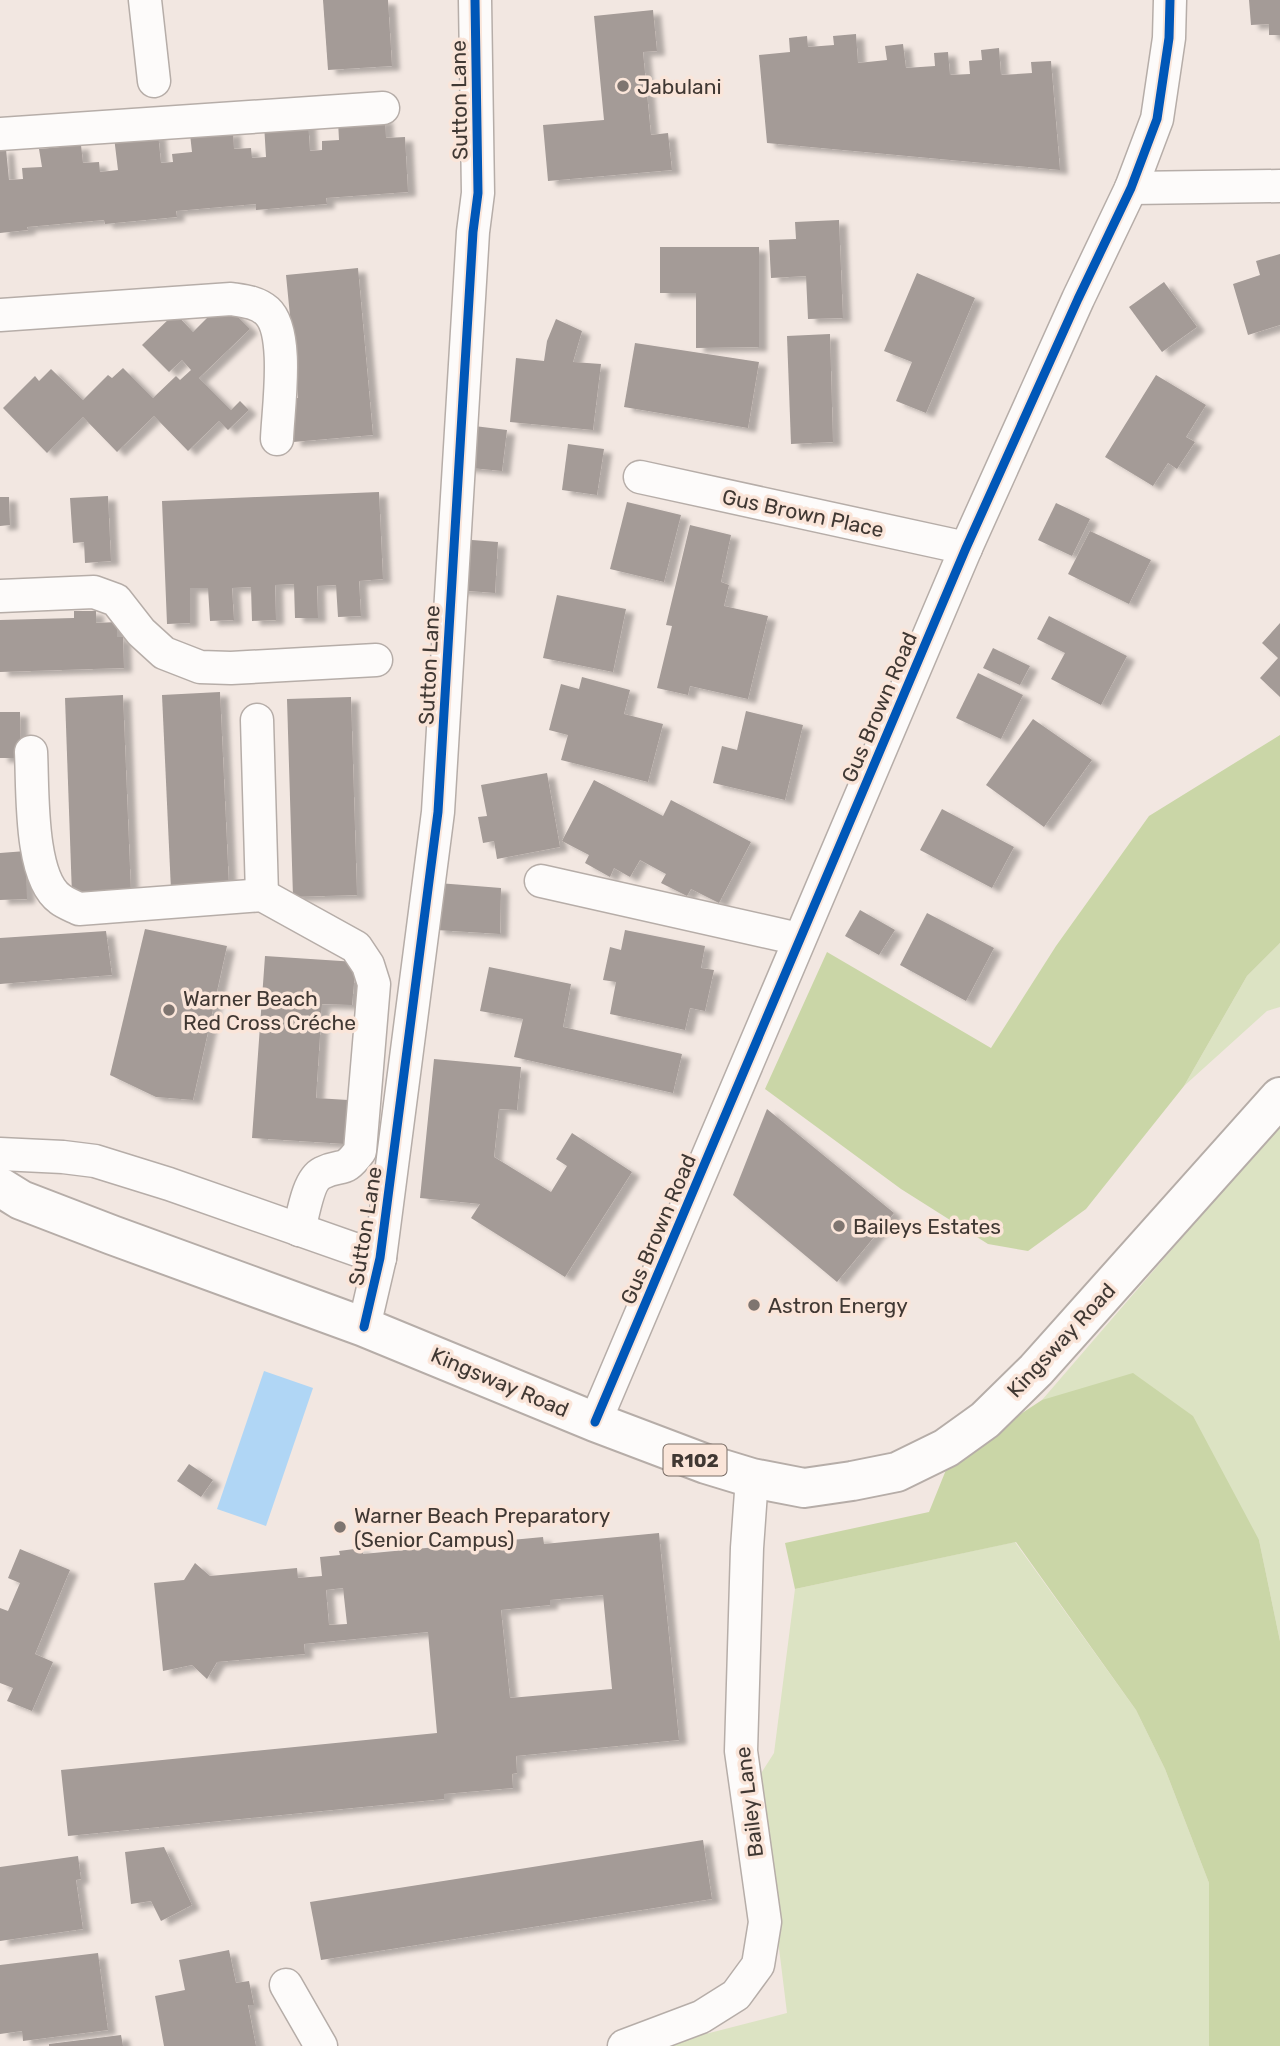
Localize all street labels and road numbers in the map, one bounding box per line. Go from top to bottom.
street label: Sutton Lane [445,40,473,160]
street label: Gus Brown Place [720,484,886,542]
street label: Sutton Lane [413,604,445,726]
street label: Gus Brown Road [836,628,922,786]
street label: Gus Brown Road [615,1150,701,1308]
street label: Sutton Lane [343,1165,387,1287]
street label: Kingsway Road [1002,1278,1120,1402]
street label: Kingsway Road [427,1342,573,1422]
road number: R102 [664,1444,726,1476]
street label: Bailey Lane [730,1745,768,1859]

